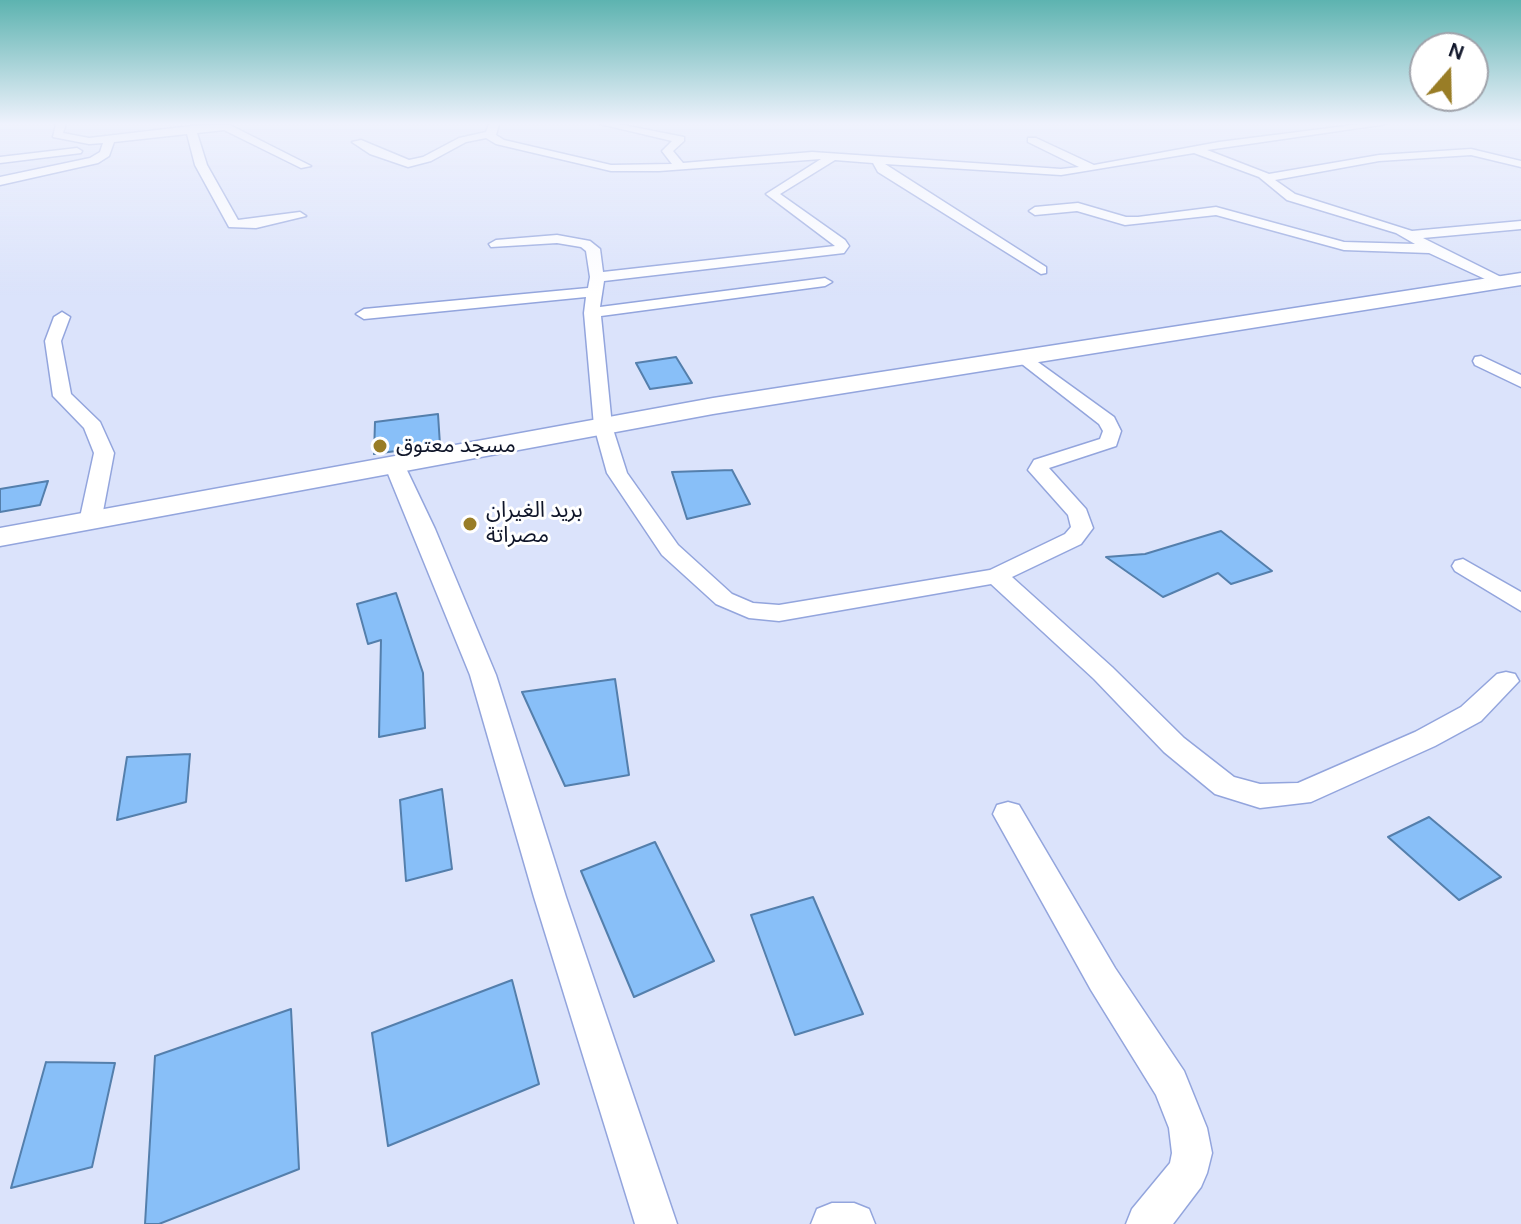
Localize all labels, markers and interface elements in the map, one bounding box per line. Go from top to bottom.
north arrow [1409,32,1489,112]
text: N [1445,36,1468,66]
place label: مسجد معتوق [396,433,516,459]
marker: مسجد معتوق [371,437,389,455]
place label: بريد الغيران مصراتة [486,498,583,550]
marker: بريد الغيران مصراتة [461,515,479,533]

